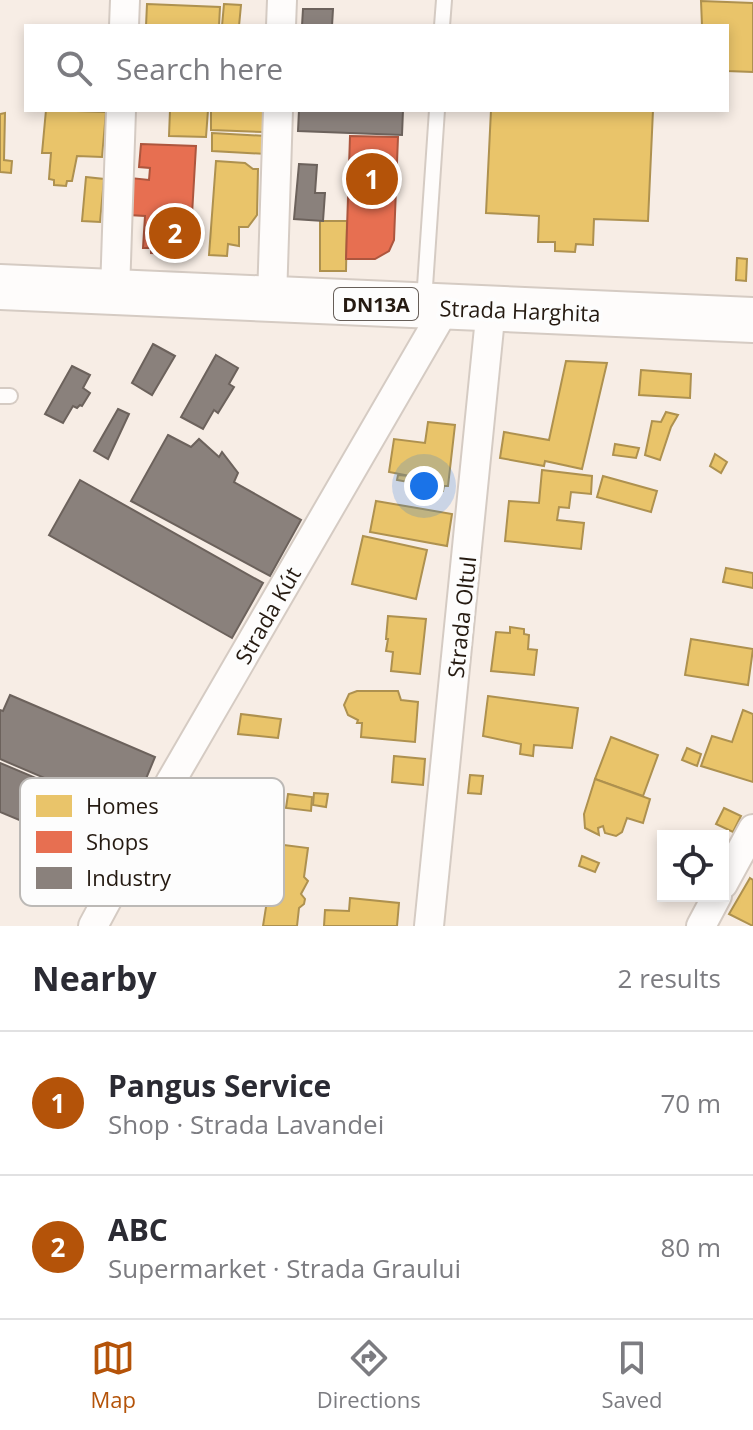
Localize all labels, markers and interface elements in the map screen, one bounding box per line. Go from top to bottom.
search box [24,24,729,112]
icon: search [52,46,96,90]
text: Search here [116,48,283,89]
pin: 1 [346,149,398,209]
pin: 2 [149,203,201,263]
road number: DN13A [334,288,418,320]
street label: Strada Harghita [439,292,601,328]
your location [404,466,444,506]
street label: Strada Oltul [440,555,482,679]
street label: Strada Kút [227,561,307,669]
legend [20,778,284,906]
text: Homes [86,790,159,820]
text: Shops [86,826,149,856]
map controls [657,830,729,902]
button: locate [657,830,729,902]
text: Industry [86,862,172,892]
text: Nearby [32,955,157,1001]
text: 2 results [618,960,721,996]
text: Pangus Service [108,1065,331,1106]
text: 1 [51,1085,65,1121]
text: 70 m [660,1085,721,1121]
text: Shop · Strada Lavandei [108,1106,384,1142]
text: ABC [108,1209,168,1250]
text: 2 [51,1229,65,1265]
text: 80 m [660,1229,721,1265]
text: Supermarket · Strada Graului [108,1250,461,1286]
tab: Map [90,1336,136,1414]
tab: Directions [317,1336,421,1414]
tab: Saved [601,1336,663,1414]

